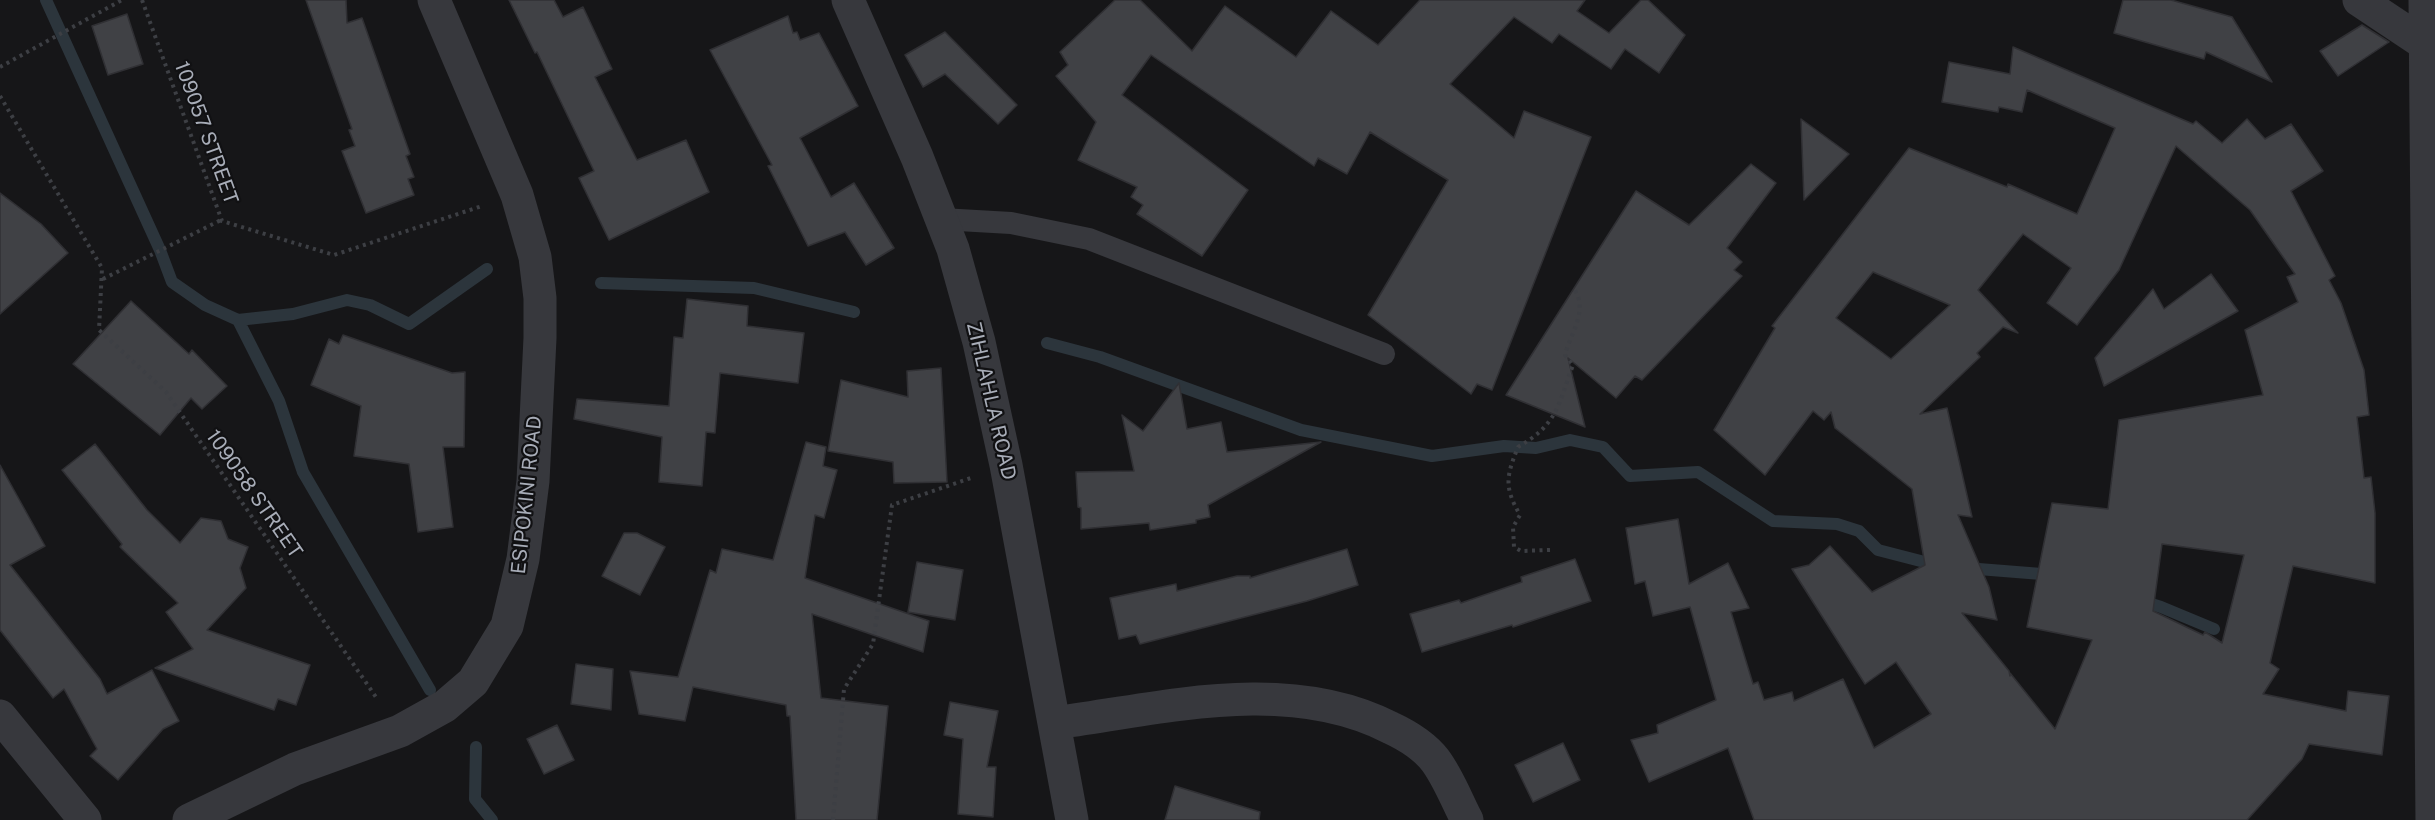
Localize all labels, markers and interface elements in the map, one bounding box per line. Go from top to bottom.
street label: 109057 STREET [169,58,243,208]
street label: ZIHLAHLA ROAD [961,320,1021,482]
street label: ESIPOKINI ROAD [507,415,547,575]
street label: 109058 STREET [201,425,307,563]

